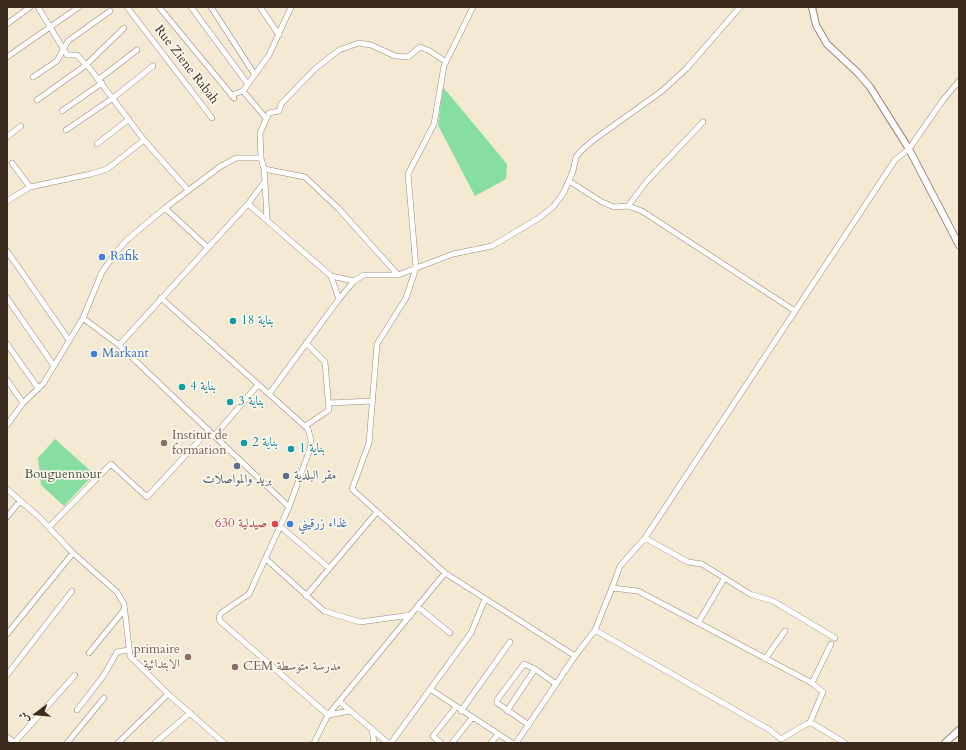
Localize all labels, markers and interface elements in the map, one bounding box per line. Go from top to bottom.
street label: Rue Ziene Rabah [150,23,222,107]
place label: Rafik [110,249,139,265]
marker: Rafik [97,252,107,262]
place label: بناية 18 [241,313,274,329]
marker: بناية 18 [228,316,238,326]
place label: Markant [102,346,149,362]
marker: Markant [89,349,99,359]
place label: بناية 4 [190,379,216,395]
marker: بناية 4 [177,382,187,392]
place label: بناية 3 [238,394,264,410]
marker: بناية 3 [225,397,235,407]
place label: Institut de formation [172,428,228,459]
place label: بناية 2 [252,435,278,451]
marker: Institut de formation [159,438,169,448]
marker: بناية 2 [239,438,249,448]
place label: بناية 1 [299,441,325,457]
marker: بناية 1 [286,444,296,454]
marker: بريد والمواصلات [232,461,242,471]
park label: Bouguennour [24,467,102,483]
place label: مقر البلدية [294,468,336,484]
marker: مقر البلدية [281,471,291,481]
place label: بريد والمواصلات [202,472,272,488]
place label: صيدلية 630 [215,516,267,532]
place label: غذاء زرقيني [298,516,347,532]
marker: صيدلية 630 [270,519,280,529]
marker: غذاء زرقيني [285,519,295,529]
place label: primaire الابتدائية [134,642,180,673]
marker: primaire الابتدائية [183,652,193,662]
place label: CEM مدرسة متوسطة [243,659,341,675]
marker: CEM مدرسة متوسطة [230,662,240,672]
north arrow [16,694,56,734]
text: ش [15,710,33,725]

